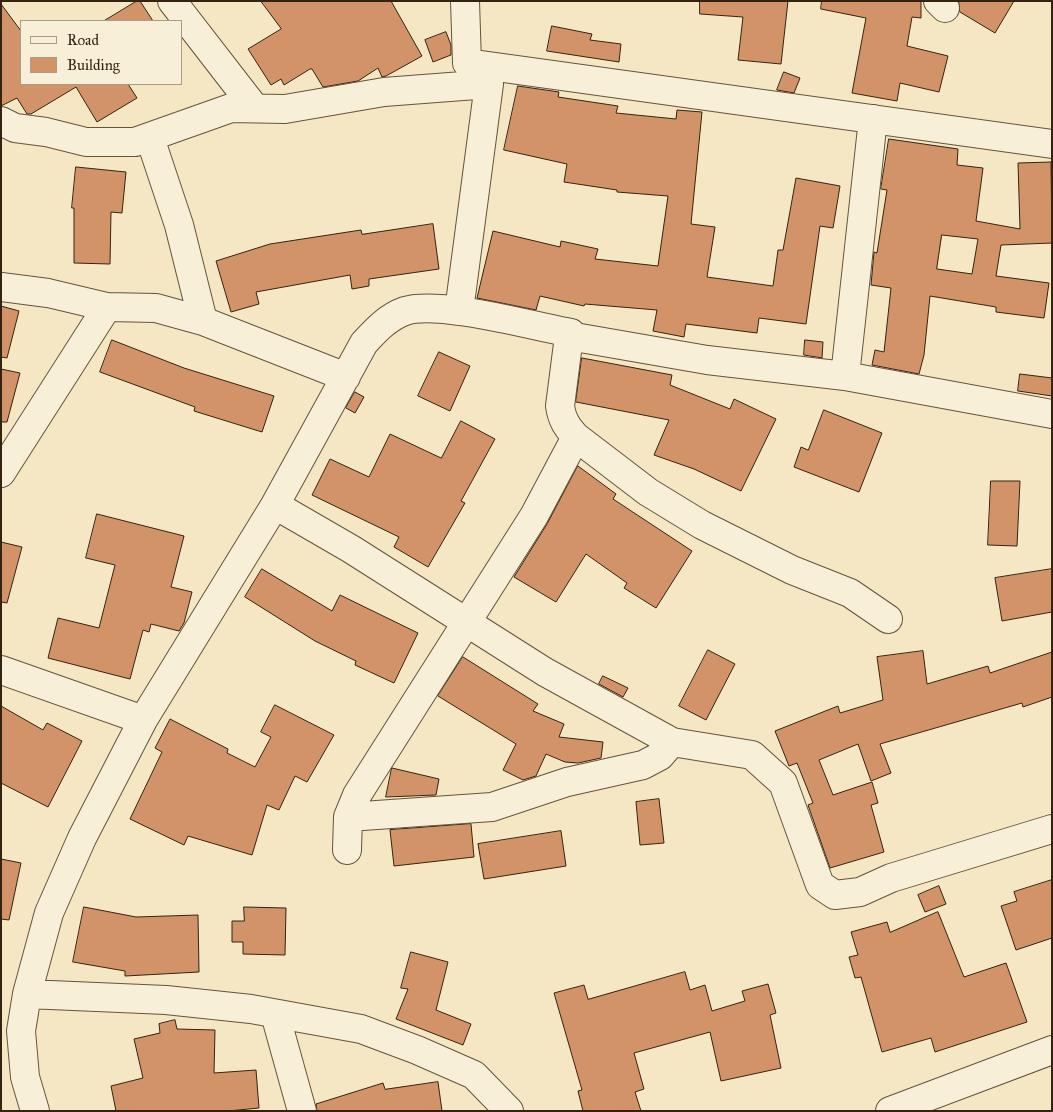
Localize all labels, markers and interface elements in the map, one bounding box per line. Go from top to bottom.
legend [20,20,182,85]
text: Road [67,31,99,49]
text: Building [67,56,120,74]

